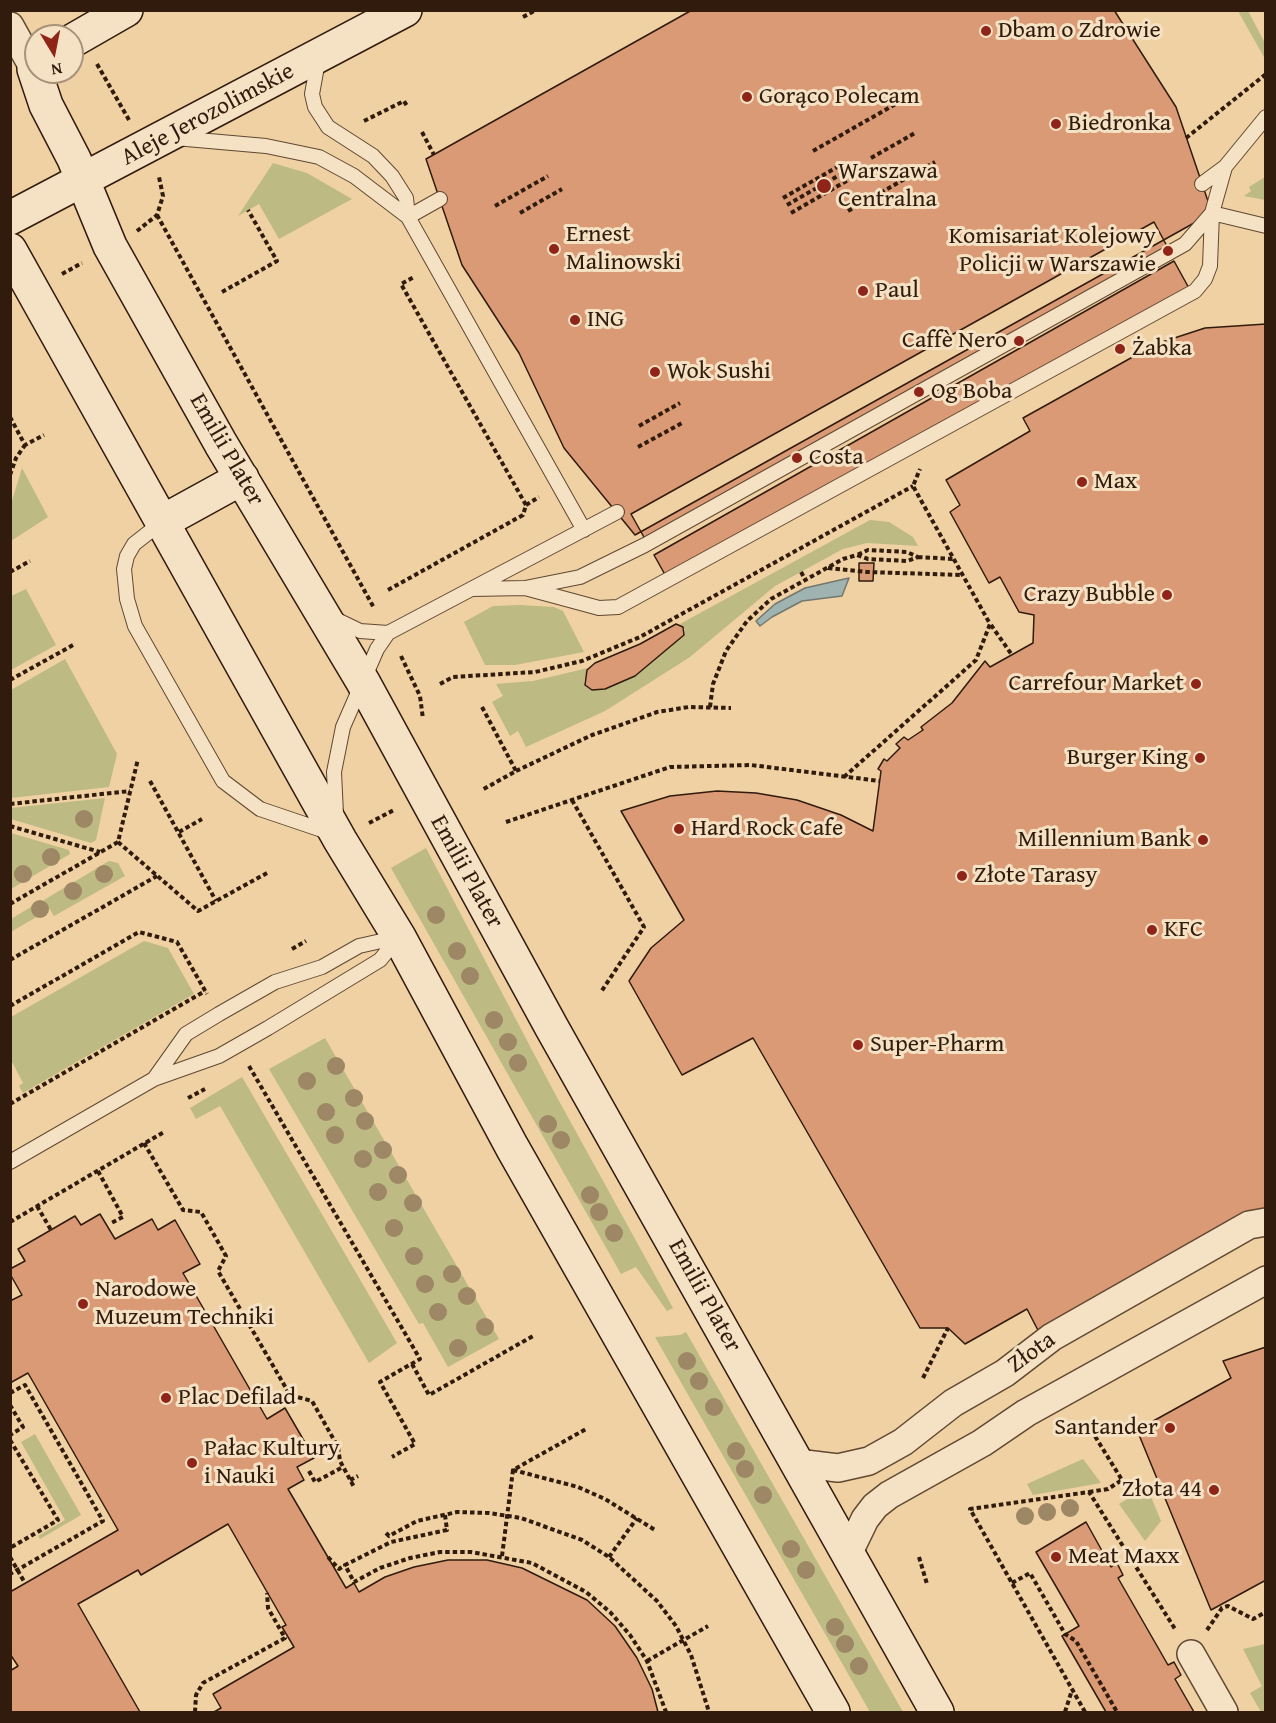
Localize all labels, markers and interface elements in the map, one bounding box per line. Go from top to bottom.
place label: Dbam o Zdrowie [998,17,1161,45]
north arrow [24,24,84,84]
marker: Dbam o Zdrowie [979,24,993,38]
text: N [49,57,64,83]
street label: Aleje Jerozolimskie [117,57,299,173]
place label: Gorąco Polecam [759,83,920,111]
marker: Gorąco Polecam [740,90,754,104]
place label: Biedronka [1068,110,1171,138]
marker: Biedronka [1049,117,1063,131]
place label: Warszawa Centralna [838,158,938,214]
marker: Warszawa Centralna [815,177,833,195]
place label: Ernest Malinowski [566,221,681,277]
place label: Komisariat Kolejowy Policji w Warszawie [949,223,1156,279]
marker: Ernest Malinowski [547,242,561,256]
marker: Komisariat Kolejowy Policji w Warszawie [1161,244,1175,258]
place label: Paul [875,277,919,305]
marker: Paul [856,284,870,298]
place label: ING [587,306,624,334]
marker: ING [568,313,582,327]
place label: Caffè Nero [902,327,1007,355]
marker: Caffè Nero [1012,334,1026,348]
place label: Żabka [1132,335,1192,363]
marker: Żabka [1113,342,1127,356]
place label: Wok Sushi [667,358,771,386]
marker: Wok Sushi [648,365,662,379]
place label: Og Boba [931,378,1012,406]
marker: Og Boba [912,385,926,399]
street label: Emilii Plater [182,389,270,511]
place label: Costa [809,444,864,472]
marker: Costa [790,451,804,465]
place label: Max [1094,468,1137,496]
marker: Max [1075,475,1089,489]
place label: Crazy Bubble [1024,581,1155,609]
marker: Crazy Bubble [1160,588,1174,602]
place label: Carrefour Market [1008,670,1184,698]
marker: Carrefour Market [1189,677,1203,691]
place label: Burger King [1067,744,1188,772]
marker: Burger King [1193,751,1207,765]
street label: Emilii Plater [423,811,509,933]
place label: Hard Rock Cafe [691,815,843,843]
marker: Hard Rock Cafe [672,822,686,836]
place label: Millennium Bank [1018,826,1191,854]
marker: Millennium Bank [1196,833,1210,847]
place label: Złote Tarasy [974,862,1097,890]
marker: Złote Tarasy [955,869,969,883]
place label: KFC [1164,916,1203,944]
marker: KFC [1145,923,1159,937]
place label: Super-Pharm [870,1031,1004,1059]
marker: Super-Pharm [851,1038,865,1052]
street label: Emilii Plater [661,1235,747,1357]
place label: Narodowe Muzeum Techniki [95,1276,274,1332]
marker: Narodowe Muzeum Techniki [76,1297,90,1311]
street label: Złota [1003,1326,1061,1380]
place label: Plac Defilad [178,1384,296,1412]
marker: Plac Defilad [159,1391,173,1405]
place label: Santander [1054,1414,1158,1442]
marker: Santander [1163,1421,1177,1435]
place label: Pałac Kultury i Nauki [204,1435,340,1491]
marker: Pałac Kultury i Nauki [185,1456,199,1470]
place label: Złota 44 [1122,1476,1202,1504]
marker: Złota 44 [1207,1483,1221,1497]
place label: Meat Maxx [1068,1543,1180,1571]
marker: Meat Maxx [1049,1550,1063,1564]

